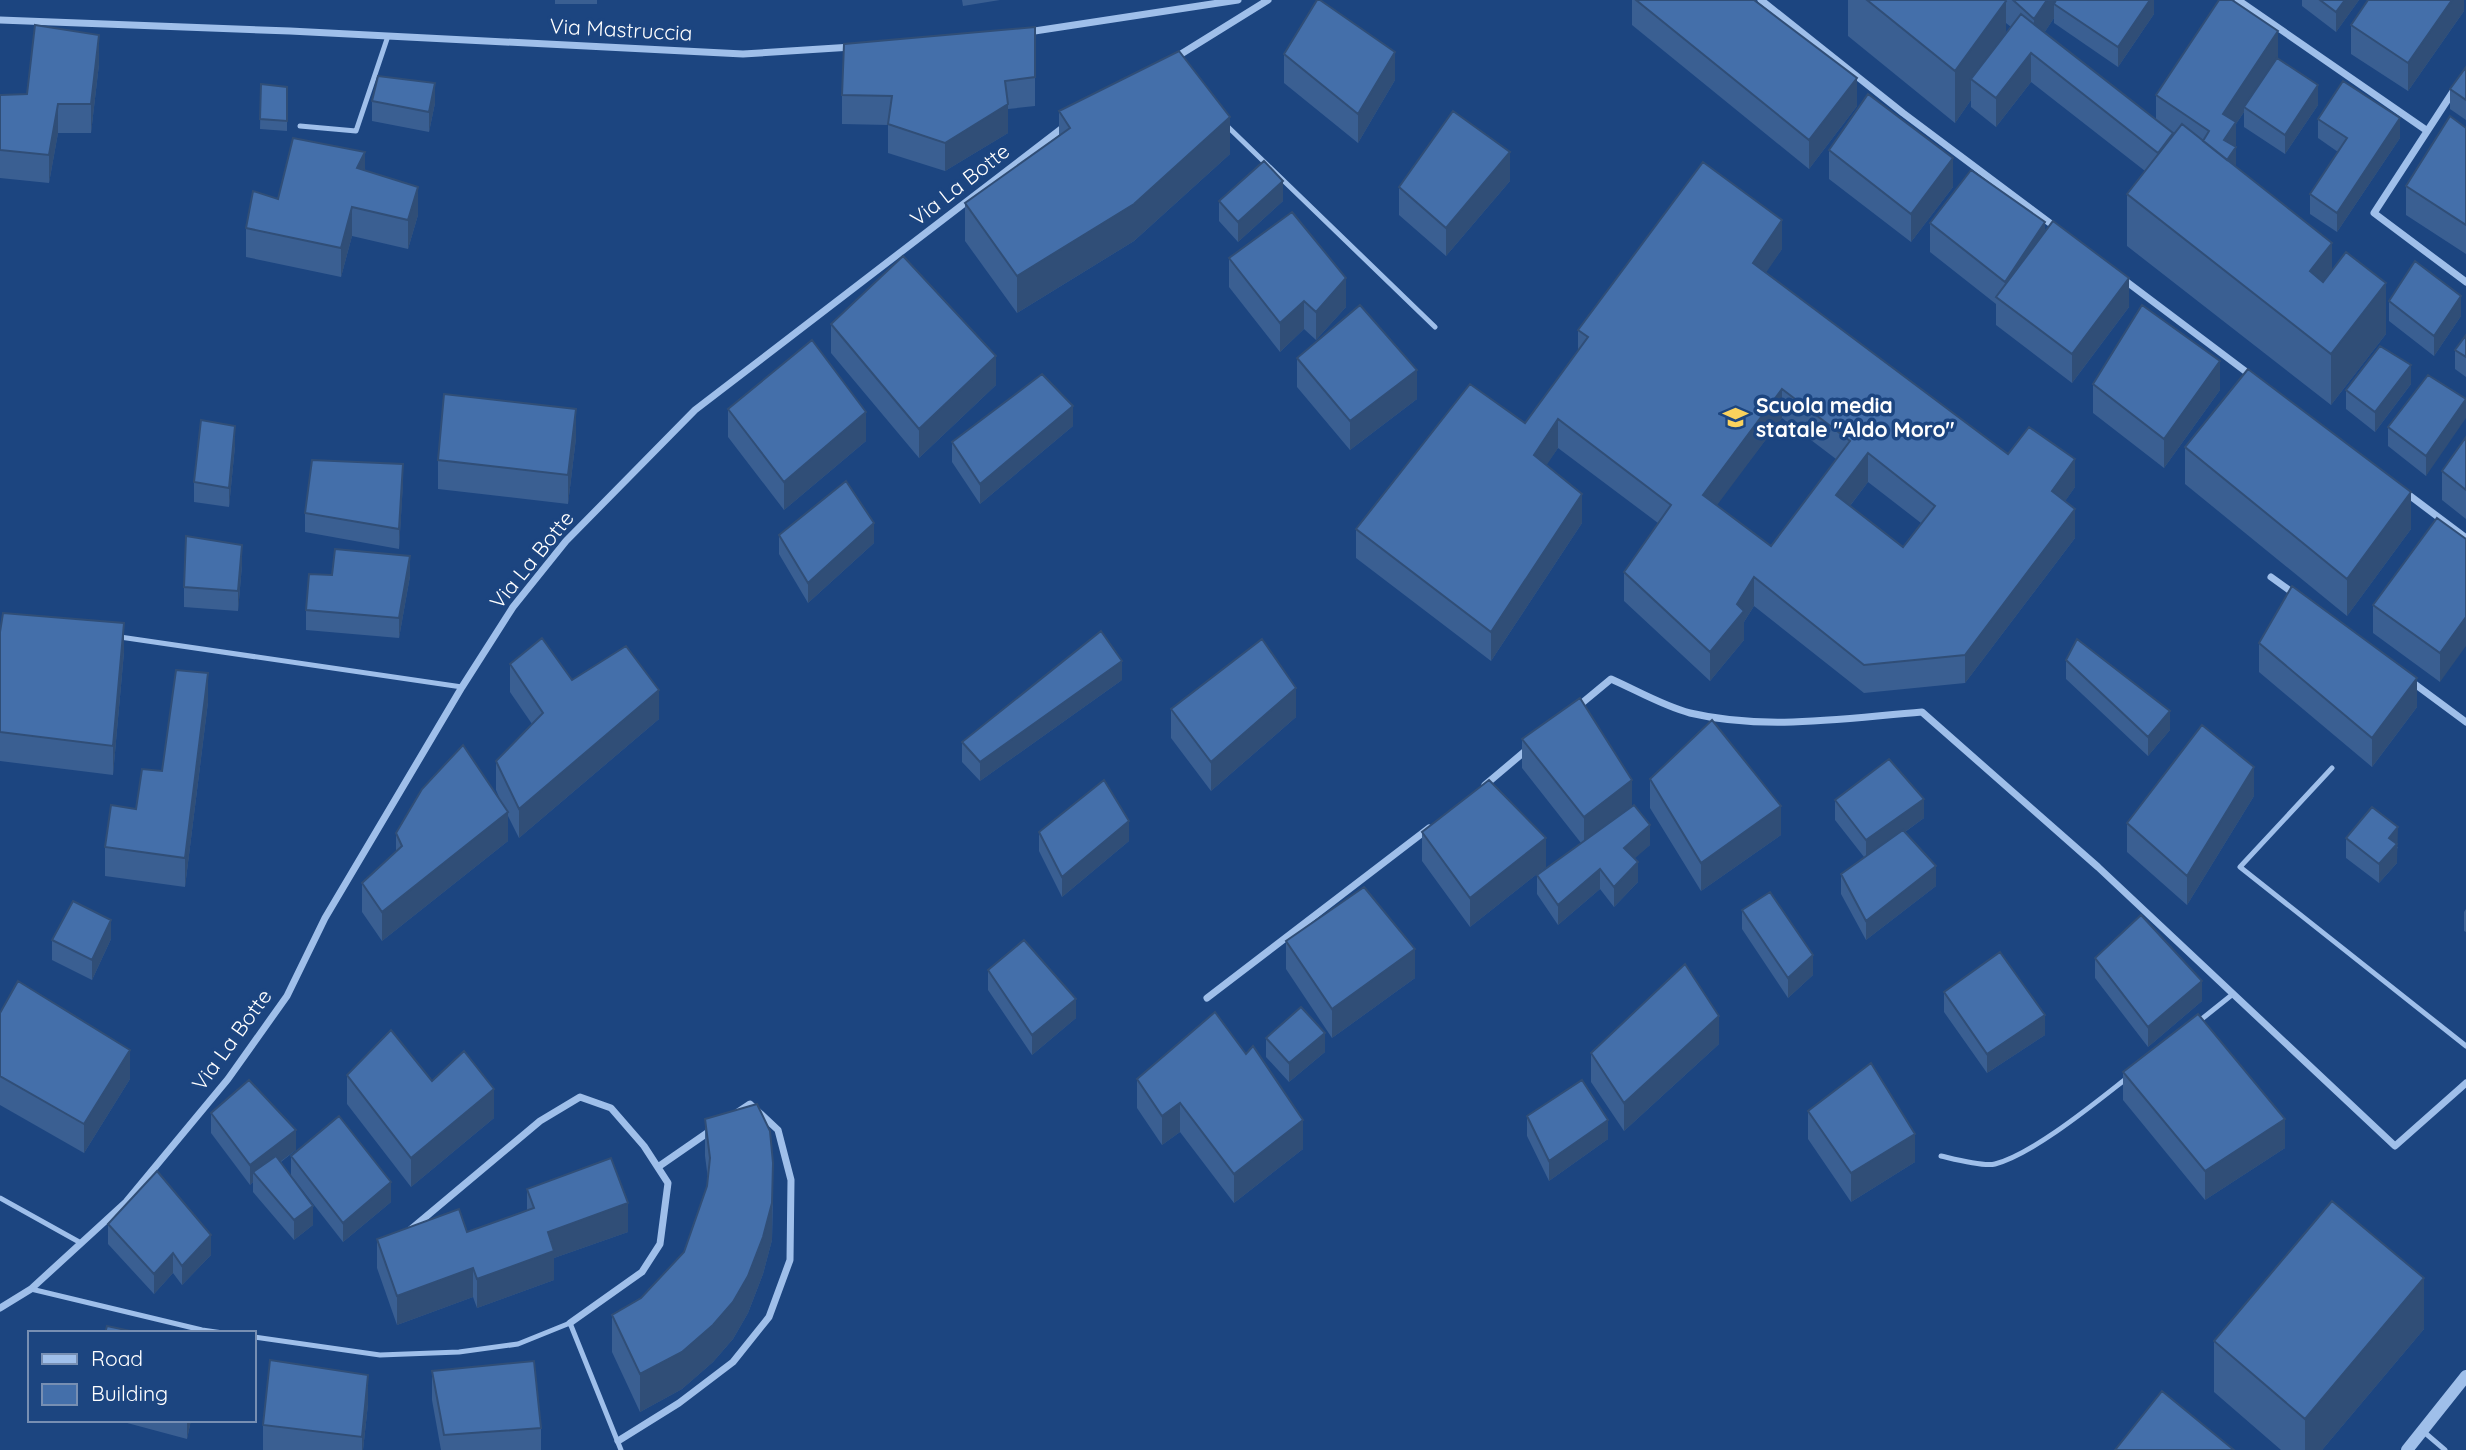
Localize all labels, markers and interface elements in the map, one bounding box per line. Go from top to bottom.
street label: Via Mastruccia [549,12,693,46]
street label: Via La Botte [905,137,1014,231]
place label: Scuola media statale "Aldo Moro" [1756,392,1955,442]
school or university icon: Scuola media statale "Aldo Moro" [1722,404,1750,432]
street label: Via La Botte [484,505,579,614]
street label: Via La Botte [186,984,277,1095]
legend [28,1331,256,1422]
text: Road [91,1345,143,1371]
text: Building [91,1380,168,1406]

